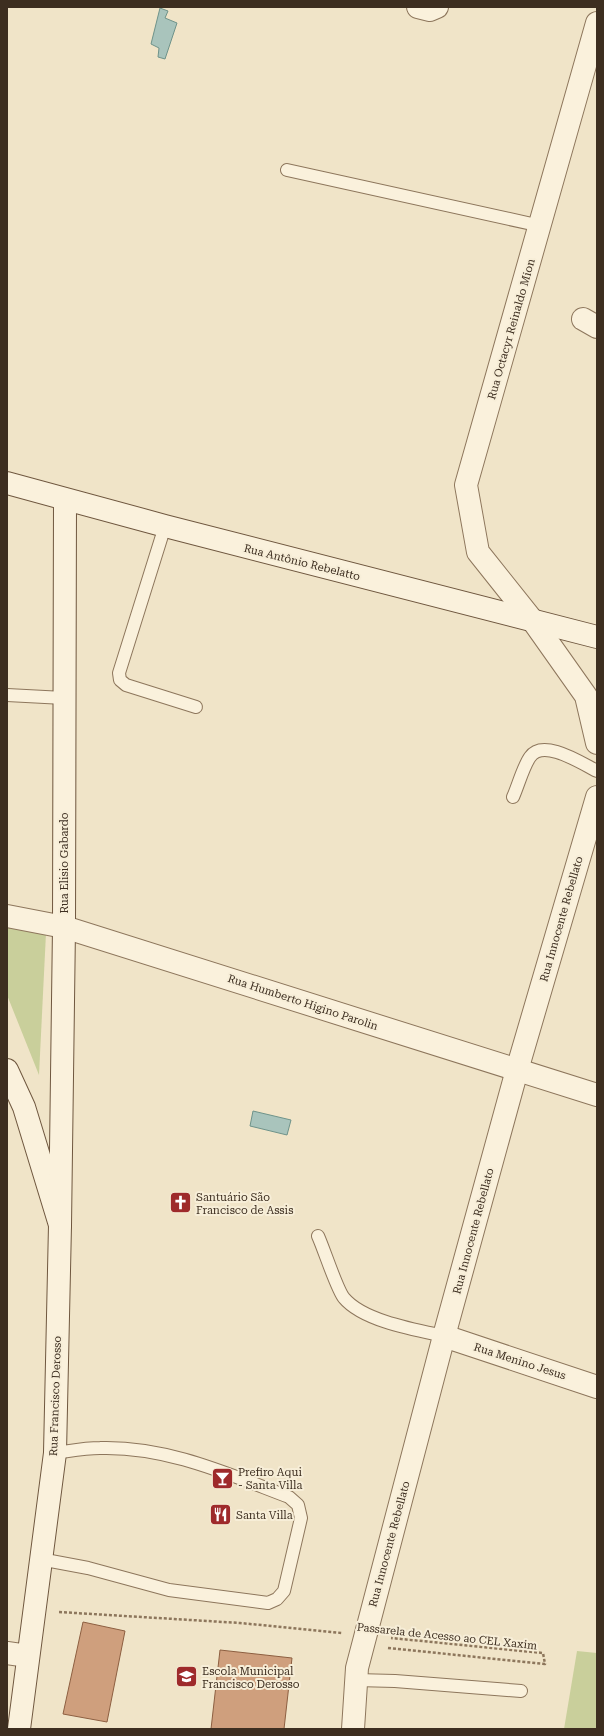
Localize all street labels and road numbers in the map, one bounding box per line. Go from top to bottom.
street label: Rua Octacyr Reinaldo Mion [485,257,538,401]
street label: Rua Antônio Rebelatto [242,542,362,583]
street label: Rua Elisio Gabardo [58,812,71,914]
street label: Rua Innocente Rebellato [537,855,586,983]
street label: Rua Humberto Higino Parolin [226,972,380,1033]
street label: Rua Innocente Rebellato [450,1166,497,1296]
street label: Rua Francisco Derosso [47,1335,64,1456]
street label: Rua Menino Jesus [472,1340,568,1382]
street label: Rua Innocente Rebellato [366,1479,413,1609]
street label: Passarela de Acesso ao CEL Xaxim [356,1621,538,1652]

